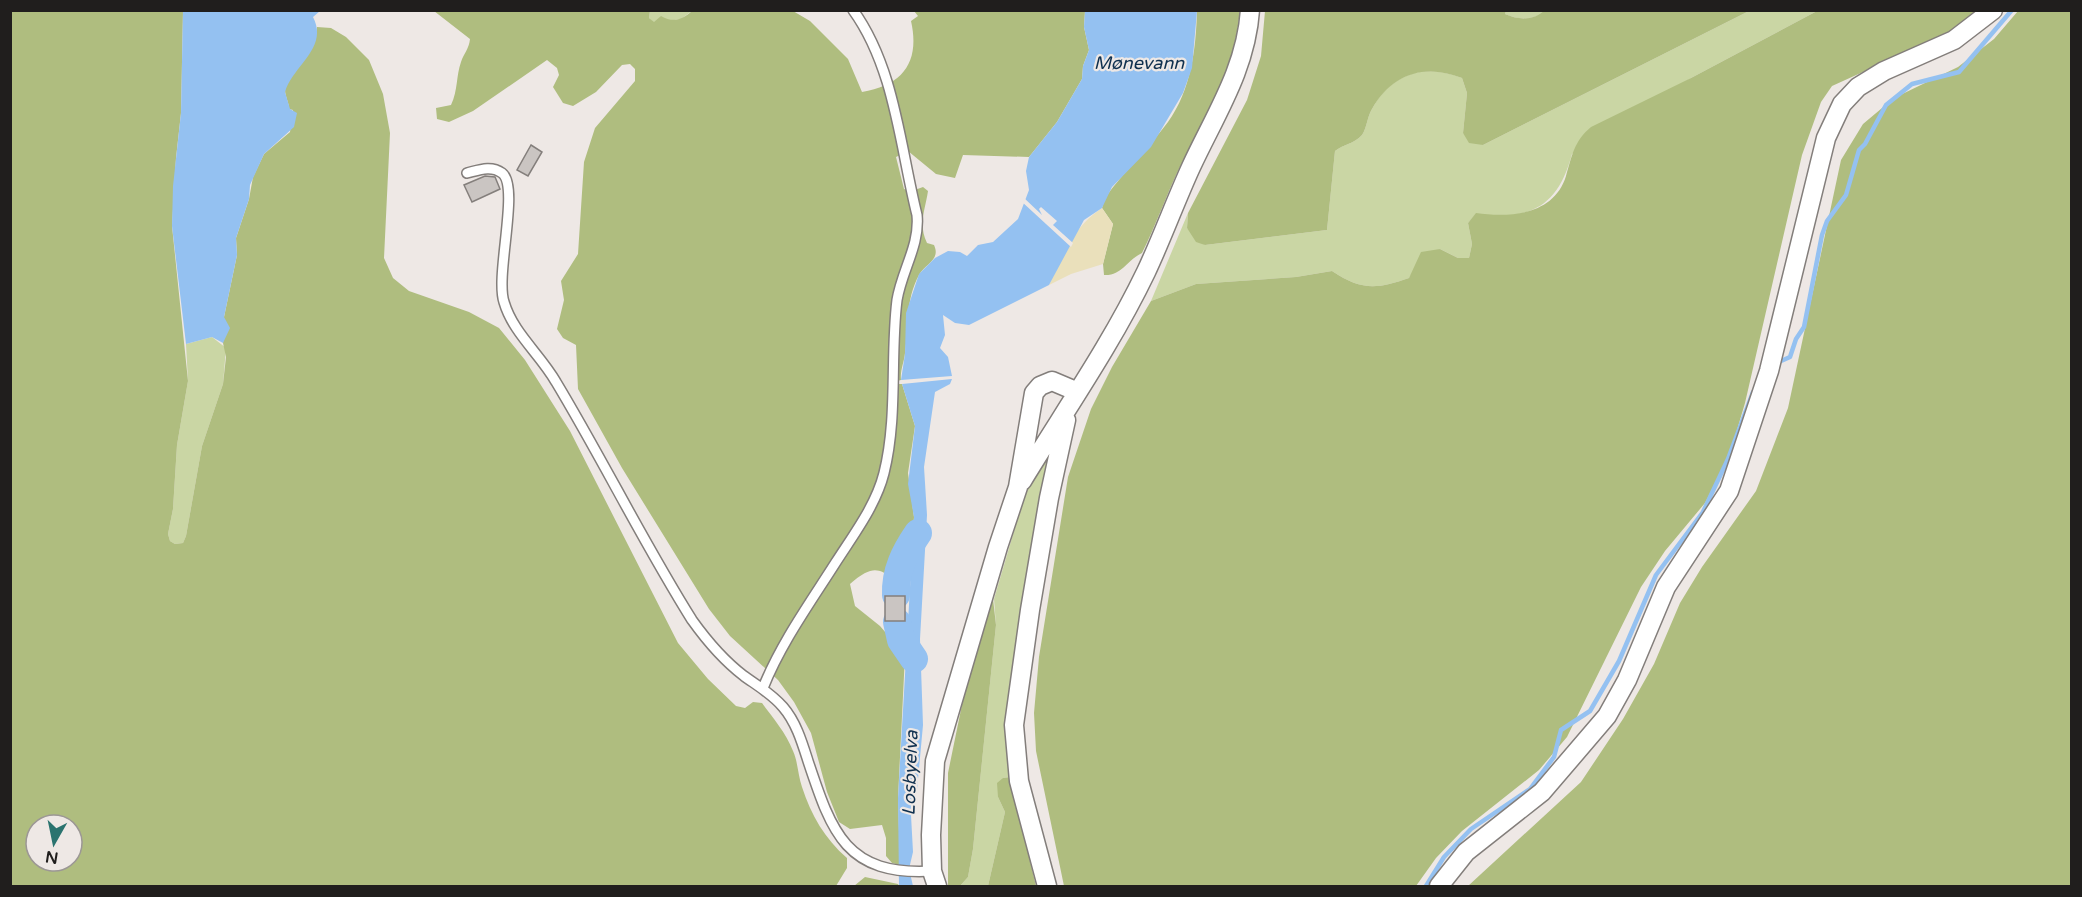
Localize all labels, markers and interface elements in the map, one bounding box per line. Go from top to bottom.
water label: Mønevann [1094,52,1185,74]
water label: Losbyelva [898,729,923,816]
north arrow [24,813,84,873]
text: N [44,846,60,868]

